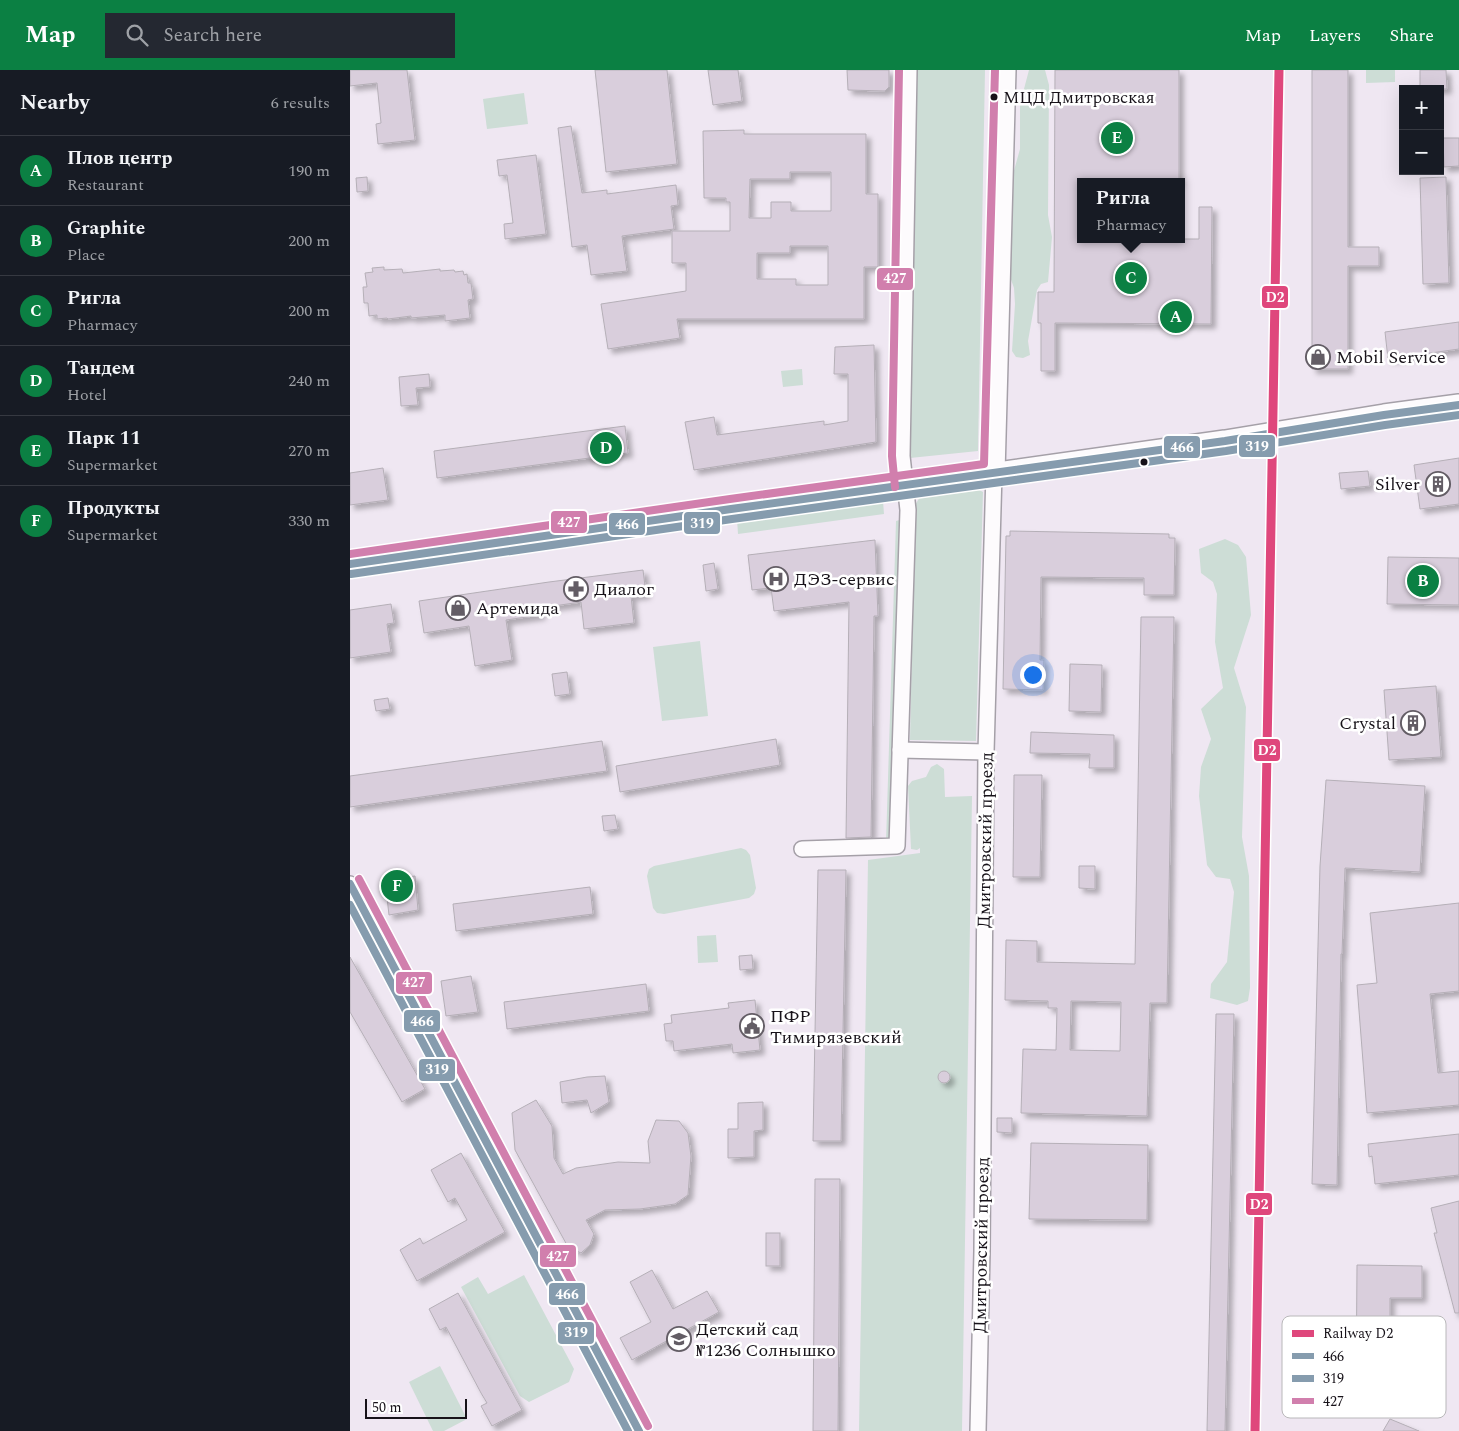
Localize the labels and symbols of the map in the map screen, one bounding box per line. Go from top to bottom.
place label: МЦД Дмитровская [1003,85,1155,111]
marker: МЦД Дмитровская [989,92,999,102]
pin: E [1101,119,1133,157]
pin: C [1115,259,1147,297]
line badge: 427 [876,267,914,291]
text: 427 [883,268,907,289]
line badge: D2 [1261,285,1289,309]
text: D2 [1265,287,1285,308]
pin: A [1160,298,1192,336]
shop icon: Mobil Service [1305,344,1331,370]
place label: Mobil Service [1336,344,1446,371]
pin: D [590,429,622,467]
line badge: 319 [1238,434,1276,458]
line badge: 466 [1163,435,1201,459]
text: 319 [1245,436,1269,457]
text: 466 [1170,437,1194,458]
unlabelled marker [1139,457,1149,467]
place label: Silver [1375,471,1420,498]
building icon: Silver [1425,471,1451,497]
line badge: 427 [550,510,588,534]
line badge: 319 [683,511,721,535]
text: 427 [557,512,581,533]
line badge: 466 [608,512,646,536]
text: 319 [690,513,714,534]
text: 466 [615,514,639,535]
pin: B [1407,562,1439,600]
hospital icon: ДЭЗ-сервис [763,566,789,592]
place label: ДЭЗ-сервис [794,566,895,593]
pharmacy icon: Диалог [563,576,589,602]
place label: Диалог [594,576,654,603]
shop icon: Артемида [445,595,471,621]
place label: Артемида [476,595,559,622]
your location [1020,662,1046,688]
place label: Crystal [1339,710,1396,737]
building icon: Crystal [1400,710,1426,736]
line badge: D2 [1253,738,1281,762]
text: D2 [1257,740,1277,761]
street label: Дмитровский проезд [970,752,1001,928]
pin: F [381,867,413,905]
line badge: 427 [395,971,433,995]
text: 427 [402,972,426,993]
place label: ПФР Тимирязевский [770,1003,902,1051]
line badge: 466 [403,1009,441,1033]
text: 466 [410,1011,434,1032]
public building icon: ПФР Тимирязевский [739,1013,765,1039]
line badge: 319 [418,1058,456,1082]
text: 319 [425,1059,449,1080]
street label: Дмитровский проезд [966,1157,997,1333]
line badge: D2 [1245,1192,1273,1216]
text: D2 [1249,1194,1269,1215]
line badge: 427 [539,1244,577,1268]
text: 427 [546,1246,570,1267]
line badge: 466 [548,1282,586,1306]
text: 466 [555,1284,579,1305]
place label: Детский сад №1236 Солнышко [696,1316,836,1364]
legend [1282,1316,1446,1418]
line badge: 319 [557,1321,595,1345]
text: 319 [564,1322,588,1343]
text: Railway D2 [1323,1323,1393,1344]
school or university icon: Детский сад №1236 Солнышко [666,1326,692,1352]
text: 466 [1323,1346,1344,1367]
text: 319 [1323,1368,1344,1389]
text: 427 [1323,1391,1344,1412]
scale bar [365,1396,468,1419]

